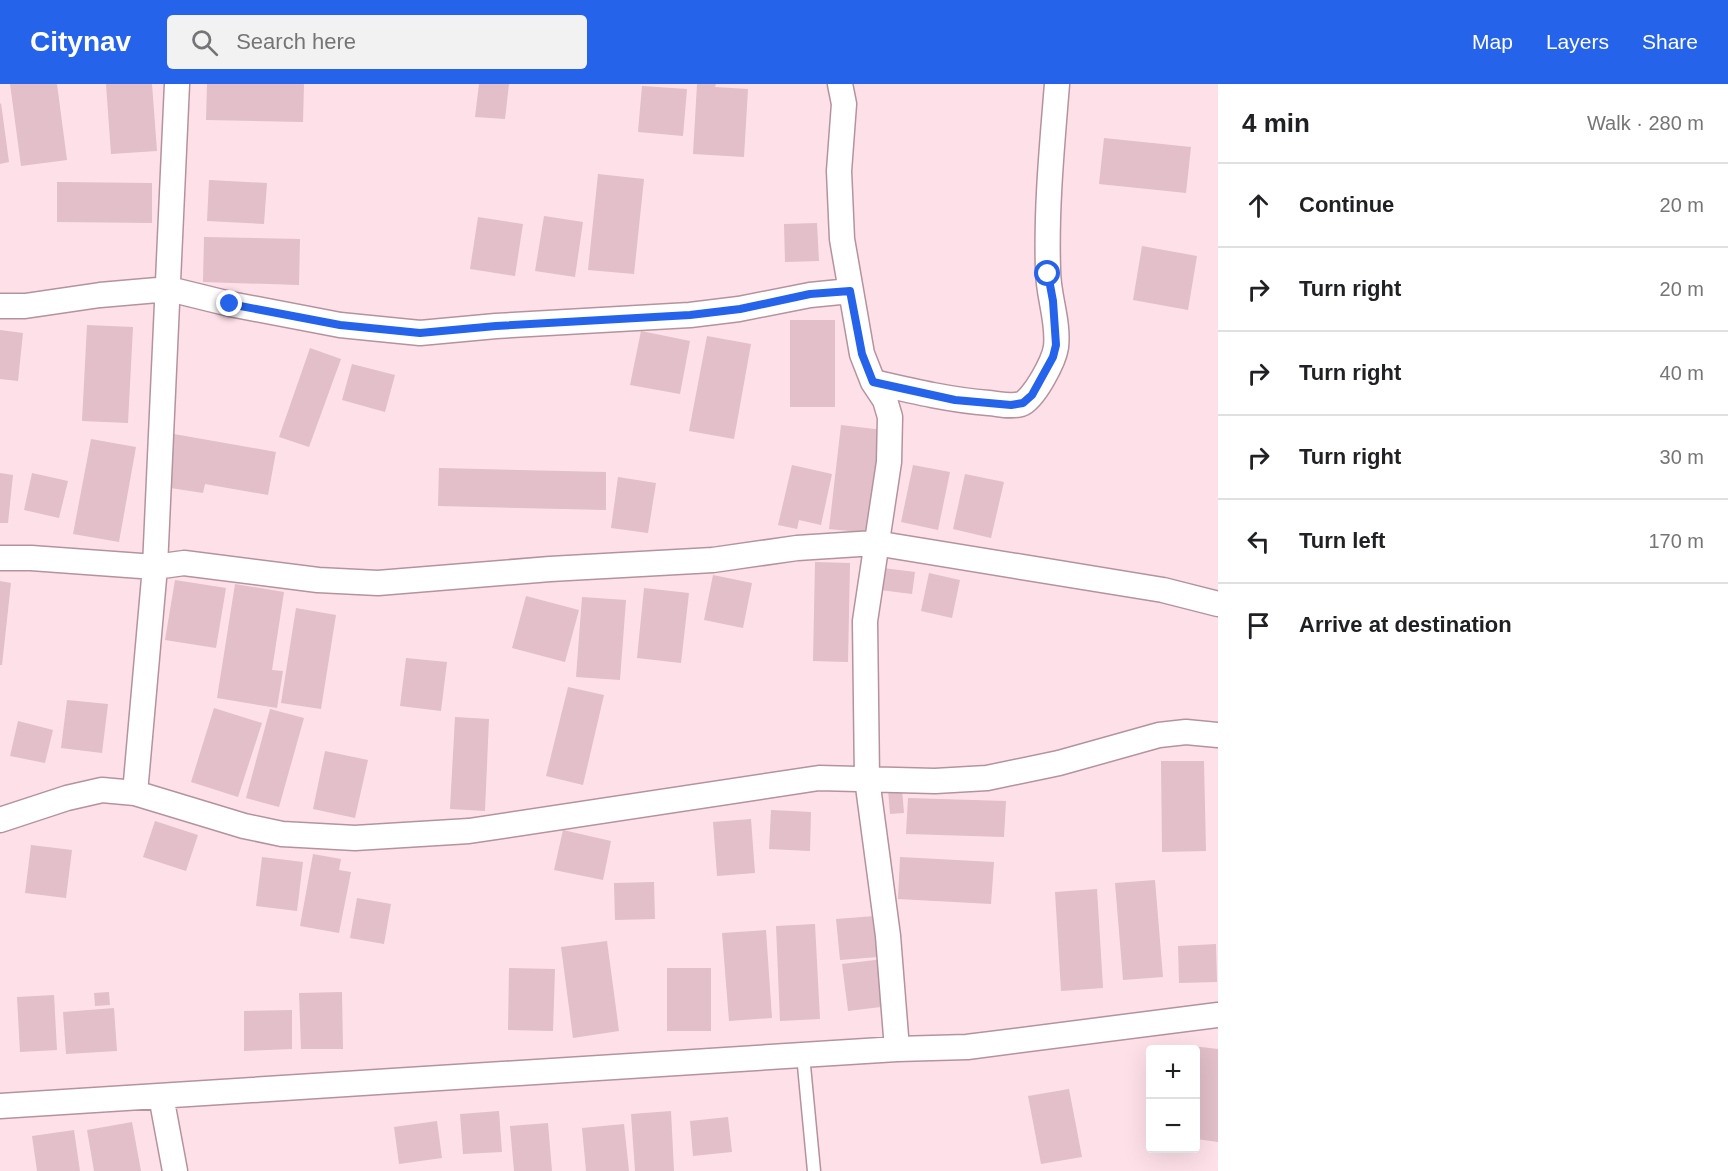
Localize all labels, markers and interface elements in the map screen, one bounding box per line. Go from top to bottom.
search box [167,15,587,69]
text: Citynav [30,26,131,57]
icon: search [188,26,221,59]
text: Search here [236,29,356,54]
text: Map [1472,30,1513,53]
text: Layers [1546,30,1609,53]
text: Share [1642,30,1698,53]
text: 4 min [1242,108,1310,138]
text: Walk · 280 m [1587,112,1704,134]
icon: ahead [1242,189,1275,222]
text: Continue [1299,192,1394,217]
text: 20 m [1660,194,1704,216]
route start [1034,260,1060,286]
icon: right [1242,273,1275,306]
text: Turn right [1299,276,1401,301]
text: 20 m [1660,278,1704,300]
route end [216,290,242,316]
icon: right [1242,357,1275,390]
text: Turn right [1299,360,1401,385]
text: 40 m [1660,362,1704,384]
icon: right [1242,441,1275,474]
text: Turn right [1299,444,1401,469]
text: 30 m [1660,446,1704,468]
icon: left [1242,525,1275,558]
text: Turn left [1299,528,1385,553]
text: 170 m [1648,530,1704,552]
icon: arrive [1242,609,1275,642]
text: Arrive at destination [1299,612,1512,637]
map controls [1146,1045,1200,1153]
button: + [1146,1045,1200,1099]
button: − [1146,1099,1200,1153]

